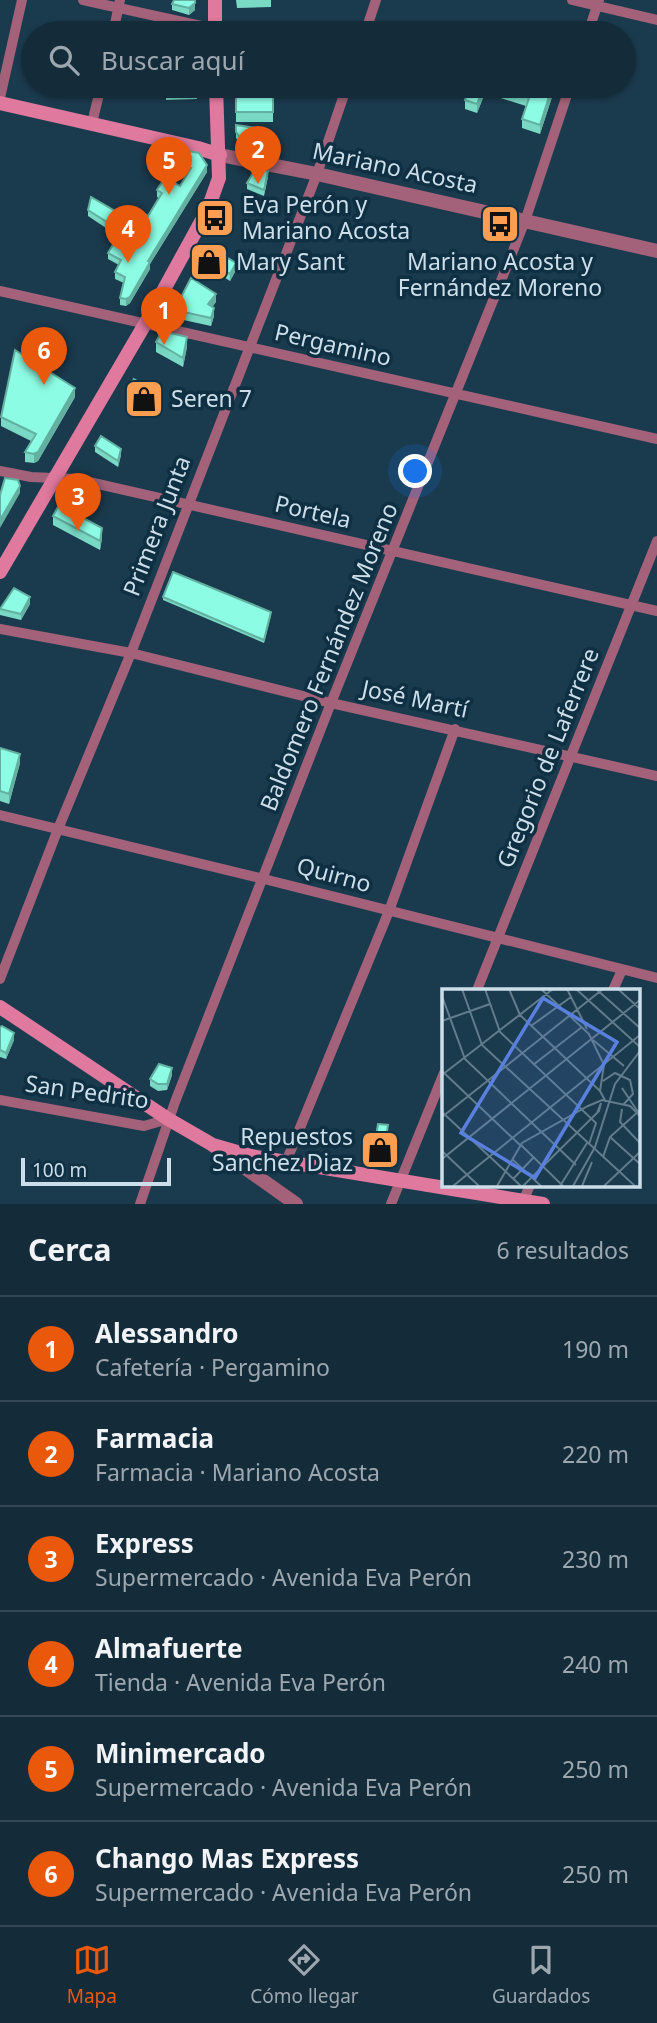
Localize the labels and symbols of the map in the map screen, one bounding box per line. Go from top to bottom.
pin: 2 [235,126,281,184]
street label: Mariano Acosta [310,134,481,200]
pin: 5 [146,137,192,195]
place label: Eva Perón y Mariano Acosta [242,188,410,246]
bus stop icon: Eva Perón y Mariano Acosta [194,197,236,239]
bus stop icon: Mariano Acosta y Fernández Moreno [479,203,521,245]
pin: 4 [105,205,151,263]
shop icon: Mary Sant [188,241,230,283]
place label: Mary Sant [236,245,345,277]
place label: Mariano Acosta y Fernández Moreno [398,245,602,303]
pin: 1 [141,287,187,345]
street label: Pergamino [272,315,395,373]
pin: 6 [21,327,67,385]
shop icon: Seren 7 [123,378,165,420]
place label: Seren 7 [171,382,252,414]
street label: Primera Junta [115,451,197,600]
your location [398,454,432,488]
pin: 3 [55,473,101,531]
street label: Portela [272,487,355,535]
street label: Baldomero Fernández Moreno [252,498,405,815]
street label: Gregorio de Laferrere [488,643,606,872]
street label: José Martí [357,671,472,725]
street label: Quirno [294,849,375,899]
inset map [442,989,640,1186]
street label: San Pedrito [23,1067,151,1116]
place label: Repuestos Sanchez Diaz [212,1120,353,1178]
shop icon: Repuestos Sanchez Diaz [359,1129,401,1171]
scale bar [21,1155,172,1187]

